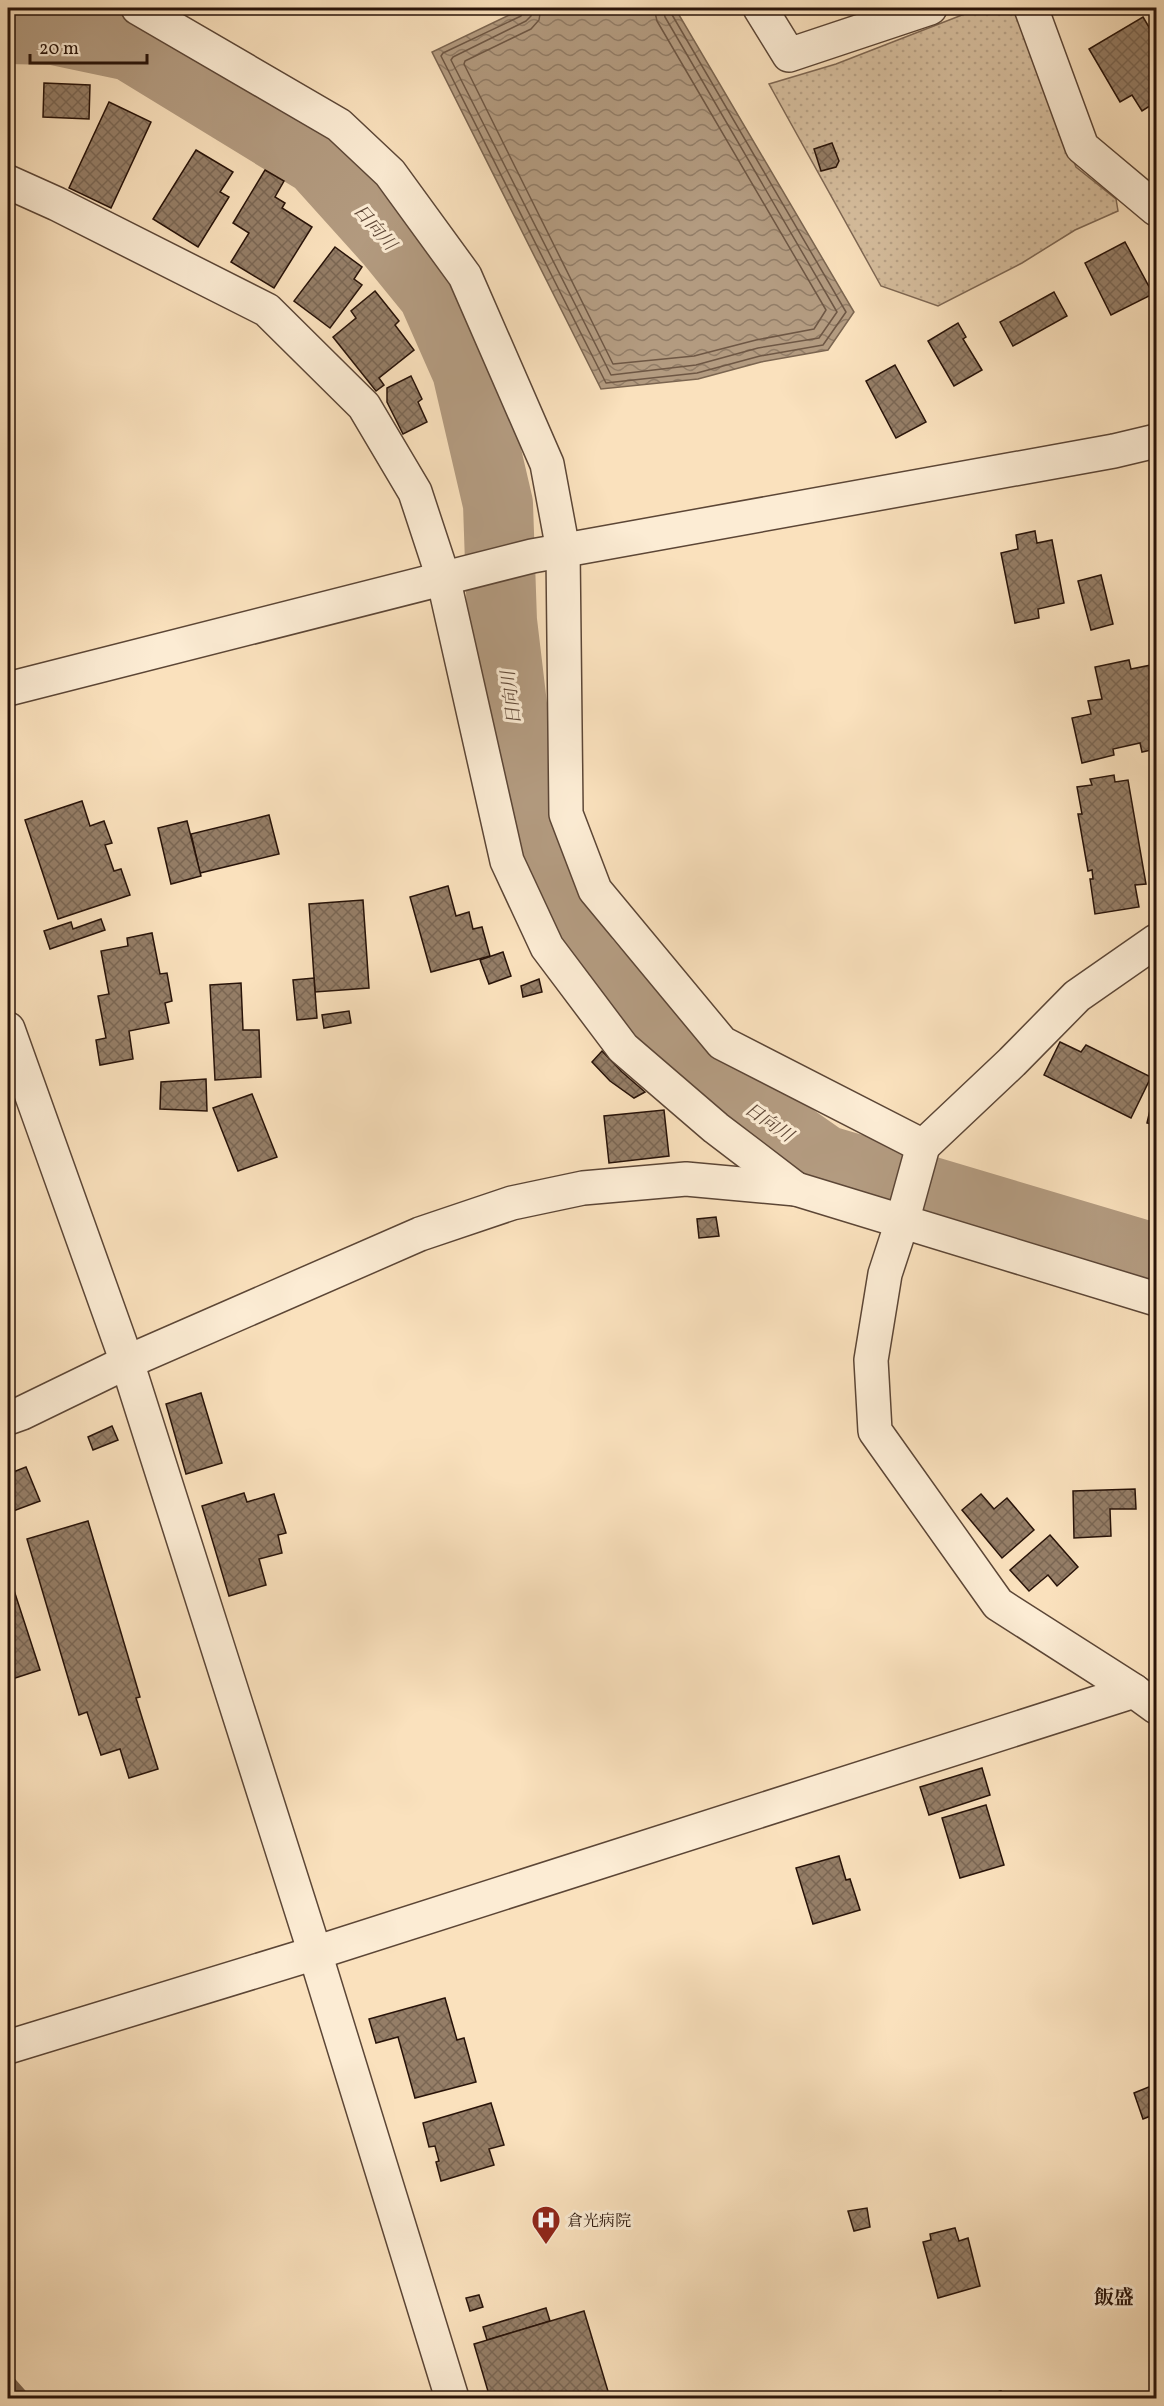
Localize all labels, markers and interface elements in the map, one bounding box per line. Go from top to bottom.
scale bar [30,27,147,65]
text: 20 m [39,37,79,62]
water label: 日向川 [347,199,402,258]
water label: 日向川 [497,668,528,726]
water label: 日向川 [739,1098,799,1150]
hospital icon: 倉光病院 [530,2204,562,2246]
place label: 倉光病院 [567,2211,631,2233]
district label: 飯盛 [1094,2285,1134,2313]

